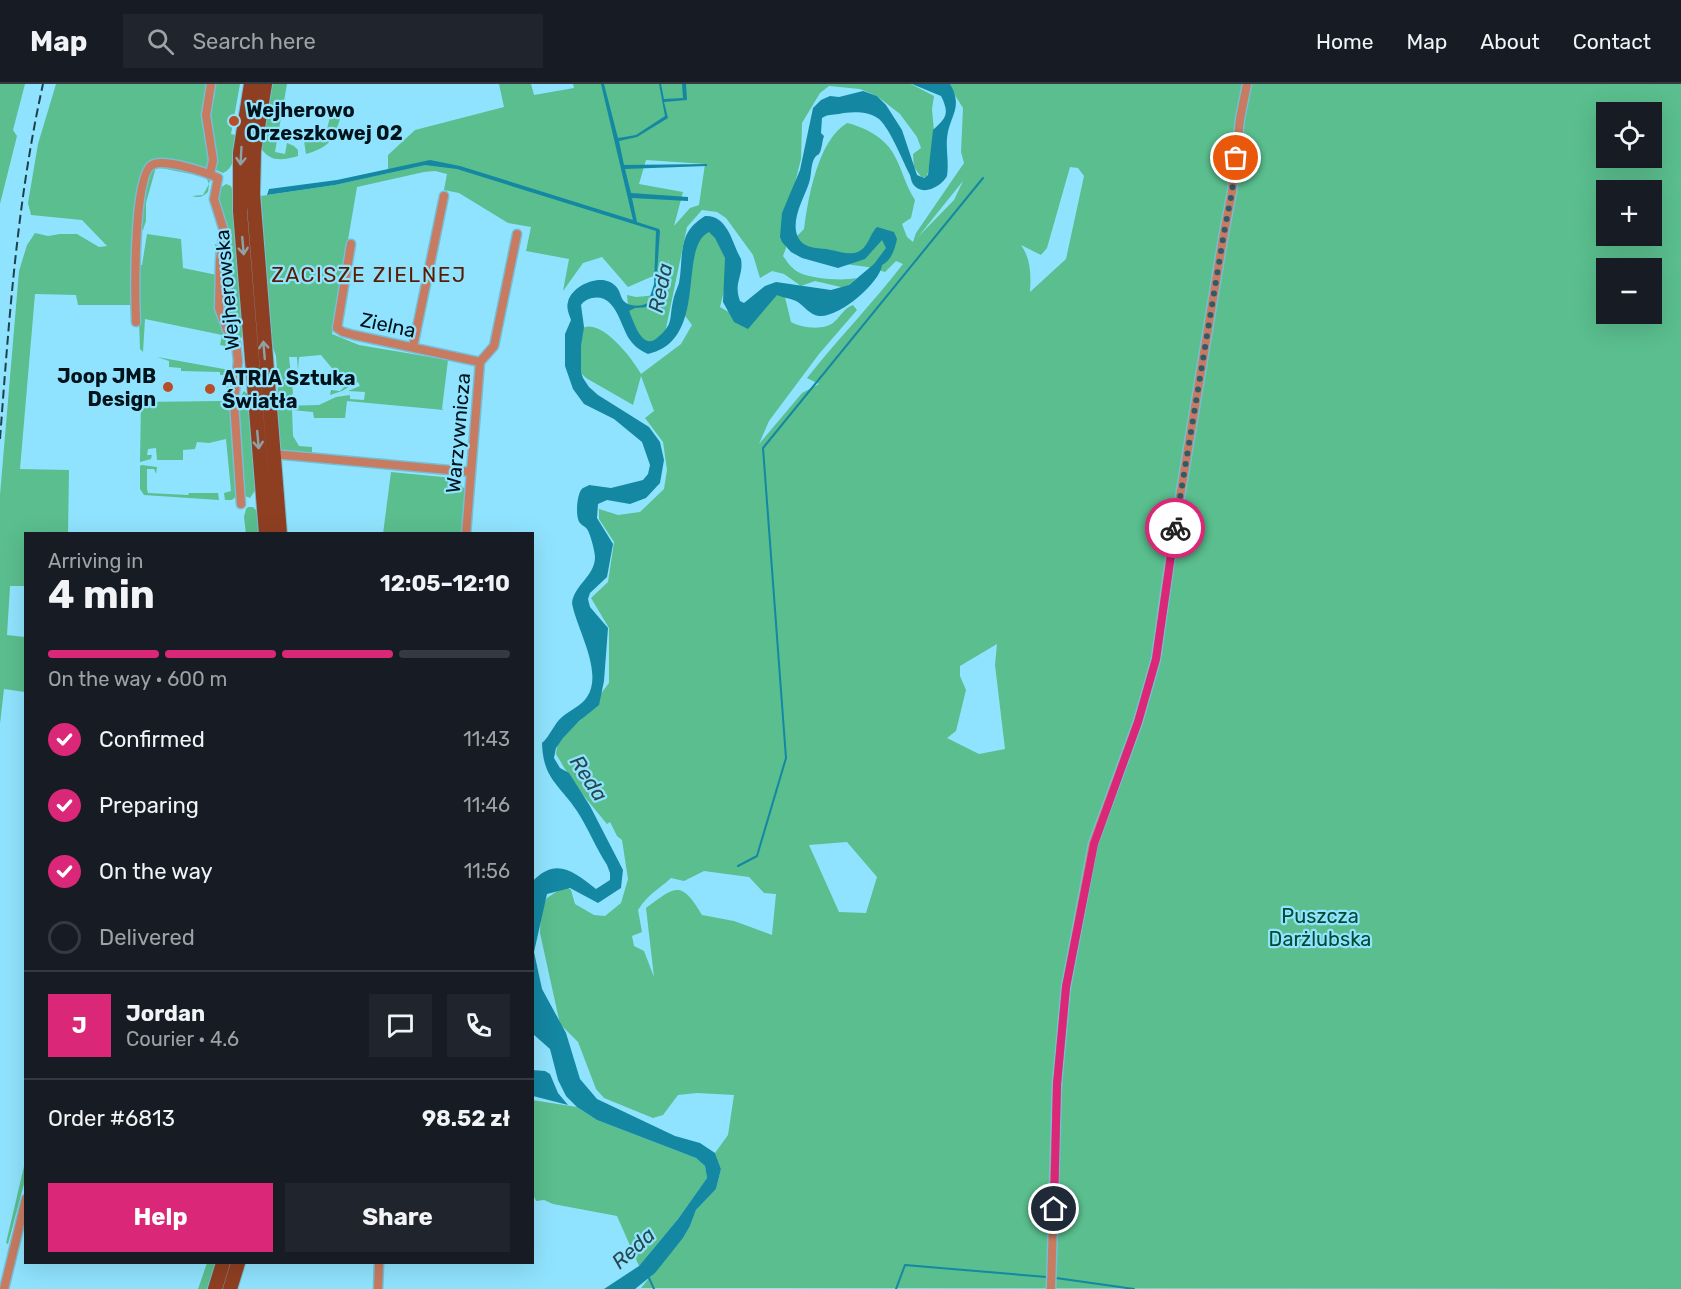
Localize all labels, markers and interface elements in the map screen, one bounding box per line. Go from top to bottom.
search box [123,14,543,68]
text: Map [30,25,87,58]
icon: search [144,25,177,58]
text: Search here [192,28,316,55]
text: Home [1316,29,1373,54]
text: Map [1406,29,1447,54]
text: About [1480,29,1540,54]
text: Contact [1573,29,1651,54]
place label: Wejherowo Orzeszkowej 02 [246,98,403,145]
map controls [1596,102,1662,324]
button: locate [1596,102,1662,168]
marker: Wejherowo Orzeszkowej 02 [227,114,241,128]
pin [1210,132,1261,183]
icon: bag [1219,141,1252,174]
one-way arrow [235,146,246,166]
button: + [1596,180,1662,246]
street label: Wejherowska [210,229,244,351]
one-way arrow [238,235,249,255]
button: − [1596,258,1662,324]
water label: Reda [643,261,677,315]
district label: ZACISZE ZIELNEJ [271,262,467,287]
street label: Zielna [358,307,418,343]
one-way arrow [258,341,269,361]
place label: Joop JMB Design [57,364,156,411]
place label: ATRIA Sztuka Światła [222,366,356,413]
street label: Warzywnicza [441,372,475,494]
marker: Joop JMB Design [161,380,175,394]
marker: ATRIA Sztuka Światła [203,382,217,396]
one-way arrow [253,429,264,449]
courier [1145,498,1205,558]
icon: bike [1159,512,1192,545]
text: Arriving in [48,549,143,573]
text: 12:05–12:10 [380,570,510,597]
text: 4 min [48,572,155,618]
text: On the way · 600 m [48,667,227,691]
icon: check [48,723,81,756]
text: Confirmed [99,726,205,753]
text: 11:43 [463,727,510,751]
water label: Reda [565,750,613,806]
icon: check [48,789,81,822]
text: Preparing [99,792,199,819]
text: 11:46 [463,793,510,817]
icon: check [48,855,81,888]
text: On the way [99,858,213,885]
text: 11:56 [464,859,510,883]
park label: Puszcza Darżlubska [1269,904,1371,951]
text: Delivered [99,924,195,951]
button: chat [369,994,432,1057]
button: phone [447,994,510,1057]
text: Jordan [126,1000,205,1027]
text: J [72,1012,87,1039]
text: Courier · 4.6 [126,1027,239,1051]
text: Order #6813 [48,1105,175,1132]
text: 98.52 zł [422,1105,510,1132]
button: Help [48,1183,273,1252]
button: Share [285,1183,510,1252]
pin [1028,1183,1079,1234]
icon: home [1037,1192,1070,1225]
water label: Reda [606,1222,660,1274]

